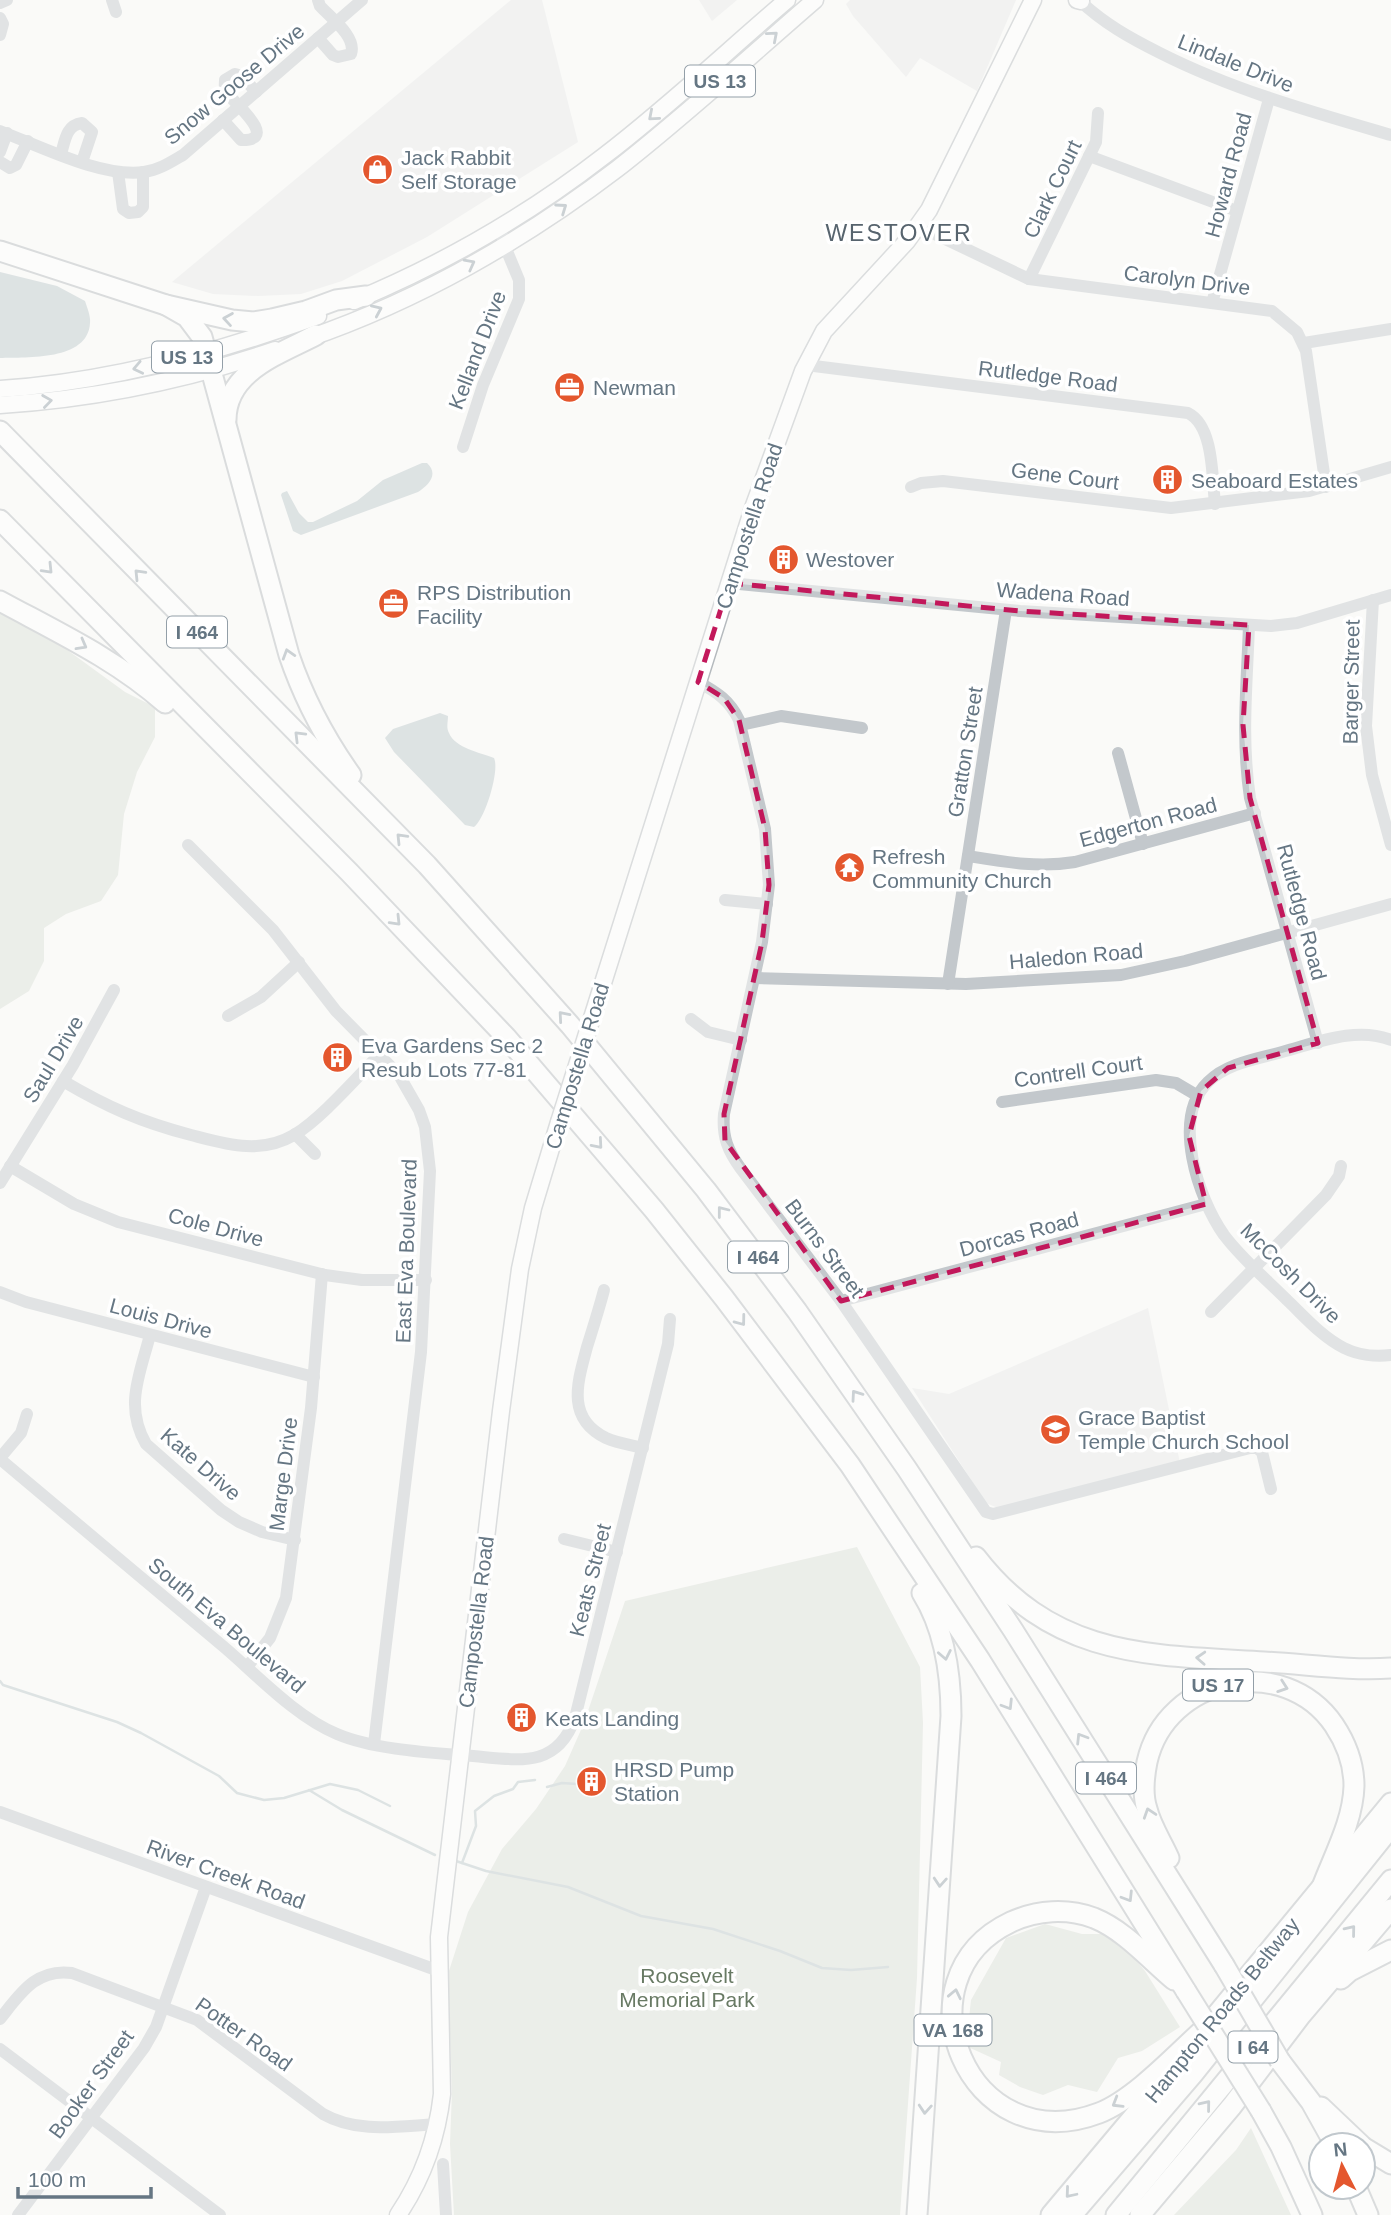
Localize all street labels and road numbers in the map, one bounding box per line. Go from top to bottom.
street label: Snow Goose Drive [160,19,308,149]
street label: Lindale Drive [1175,29,1297,97]
road number: US 13 [685,66,755,96]
street label: Howard Road [1200,110,1256,240]
street label: Clark Court [1018,136,1086,242]
street label: Carolyn Drive [1122,261,1252,299]
street label: Kelland Drive [444,288,510,412]
road number: US 13 [152,342,222,372]
street label: Rutledge Road [977,356,1119,396]
street label: Campostella Road [711,440,787,612]
street label: Gene Court [1010,458,1120,494]
street label: Wadena Road [996,578,1130,610]
road number: I 464 [167,617,227,648]
street label: Barger Street [1338,619,1364,745]
street label: Gratton Street [943,685,987,819]
street label: Edgerton Road [1077,793,1219,851]
street label: Rutledge Road [1273,841,1331,983]
street label: Haledon Road [1008,939,1144,973]
street label: Campostella Road [541,980,613,1152]
street label: Saul Drive [18,1012,88,1106]
street label: Contrell Court [1012,1051,1144,1091]
street label: East Eva Boulevard [391,1158,421,1344]
street label: Burns Street [781,1194,869,1302]
street label: Cole Drive [166,1203,266,1251]
street label: Dorcas Road [957,1207,1081,1261]
street label: McCosh Drive [1236,1218,1346,1328]
road number: I 464 [728,1242,788,1273]
street label: Louis Drive [107,1293,215,1343]
street label: Marge Drive [265,1416,301,1532]
street label: Kate Drive [156,1423,246,1505]
street label: Keats Street [565,1521,615,1639]
street label: Campostella Road [454,1535,498,1709]
street label: South Eva Boulevard [144,1553,310,1697]
road number: US 17 [1183,1670,1253,1700]
road number: I 464 [1076,1762,1136,1794]
street label: River Creek Road [144,1835,308,1913]
street label: Hampton Roads Beltway [1140,1913,1304,2107]
street label: Potter Road [191,1992,297,2076]
road number: VA 168 [914,2014,992,2046]
street label: Booker Street [44,2025,138,2143]
road number: I 64 [1228,2032,1278,2062]

